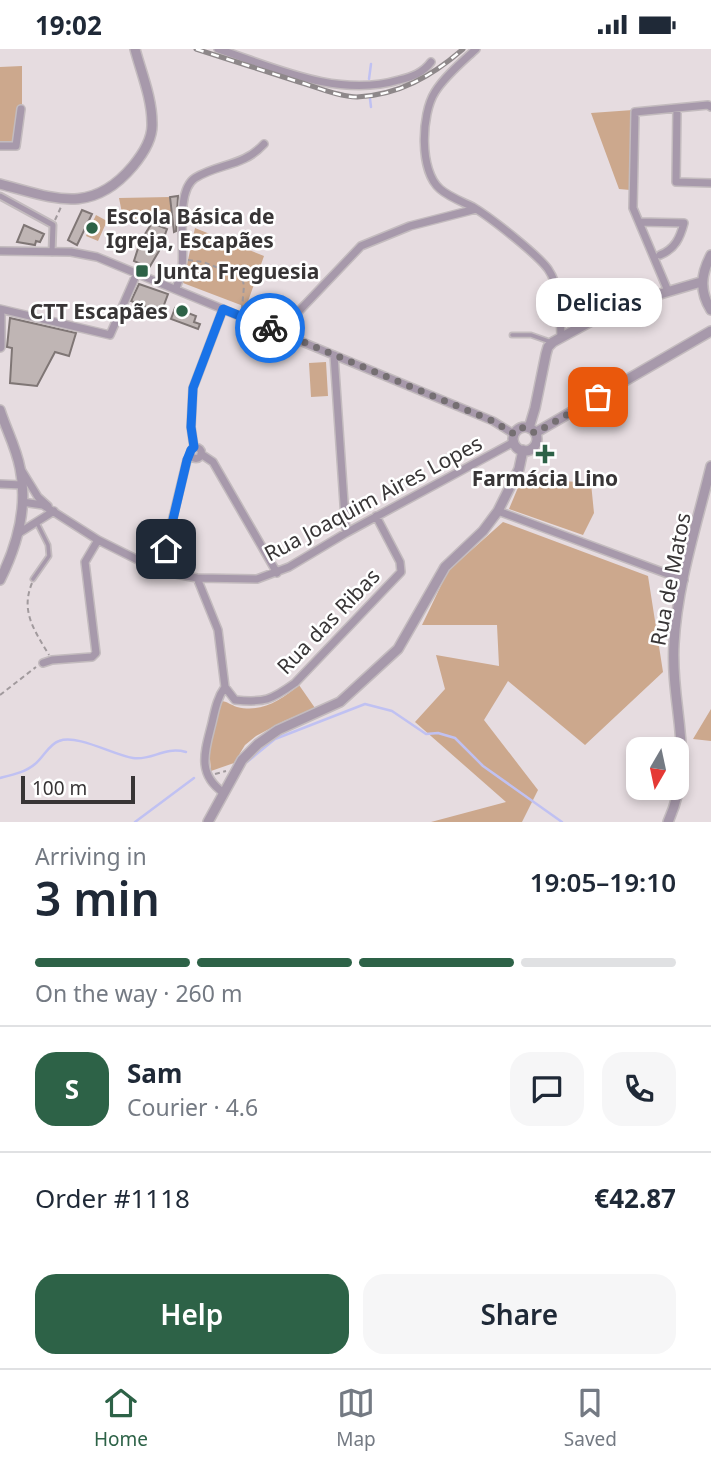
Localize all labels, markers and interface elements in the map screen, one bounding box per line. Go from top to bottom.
text: 19:02 [35,7,102,43]
place label: Escola Básica de Igreja, Escapães [106,202,275,254]
marker: Escola Básica de Igreja, Escapães [84,220,100,236]
place label: Junta Freguesia [154,257,319,285]
marker: Junta Freguesia [134,263,150,279]
callout: Delicias [535,278,661,327]
text: Delicias [556,286,642,318]
courier [235,293,305,363]
place label: CTT Escapães [30,297,168,325]
marker: CTT Escapães [174,303,190,319]
icon: bike [251,309,289,347]
pin [568,367,628,427]
icon: bag [579,378,617,416]
street label: Rua Joaquim Aires Lopes [259,429,487,567]
marker: Farmácia Lino [537,446,553,462]
place label: Farmácia Lino [472,464,618,492]
street label: Rua de Matos [643,510,697,648]
pin [136,519,196,579]
icon: home [147,530,185,568]
street label: Rua das Ribas [270,562,386,680]
north arrow [626,737,690,800]
map controls [626,737,689,800]
scale bar [21,773,135,805]
text: 100 m [32,775,87,801]
text: Arriving in [35,840,147,872]
text: 19:05–19:10 [530,864,676,900]
text: 3 min [35,867,160,929]
text: On the way · 260 m [35,977,242,1009]
button: chat [510,1052,584,1126]
button: phone [602,1052,676,1126]
text: Sam [127,1055,182,1091]
text: S [65,1071,79,1107]
text: Courier · 4.6 [127,1091,258,1123]
text: Order #1118 [35,1180,190,1216]
text: €42.87 [594,1180,676,1216]
button: Help [35,1274,349,1354]
button: Share [363,1274,676,1354]
tab: Home [94,1384,148,1452]
tab: Map [336,1384,376,1452]
tab: Saved [564,1384,617,1452]

